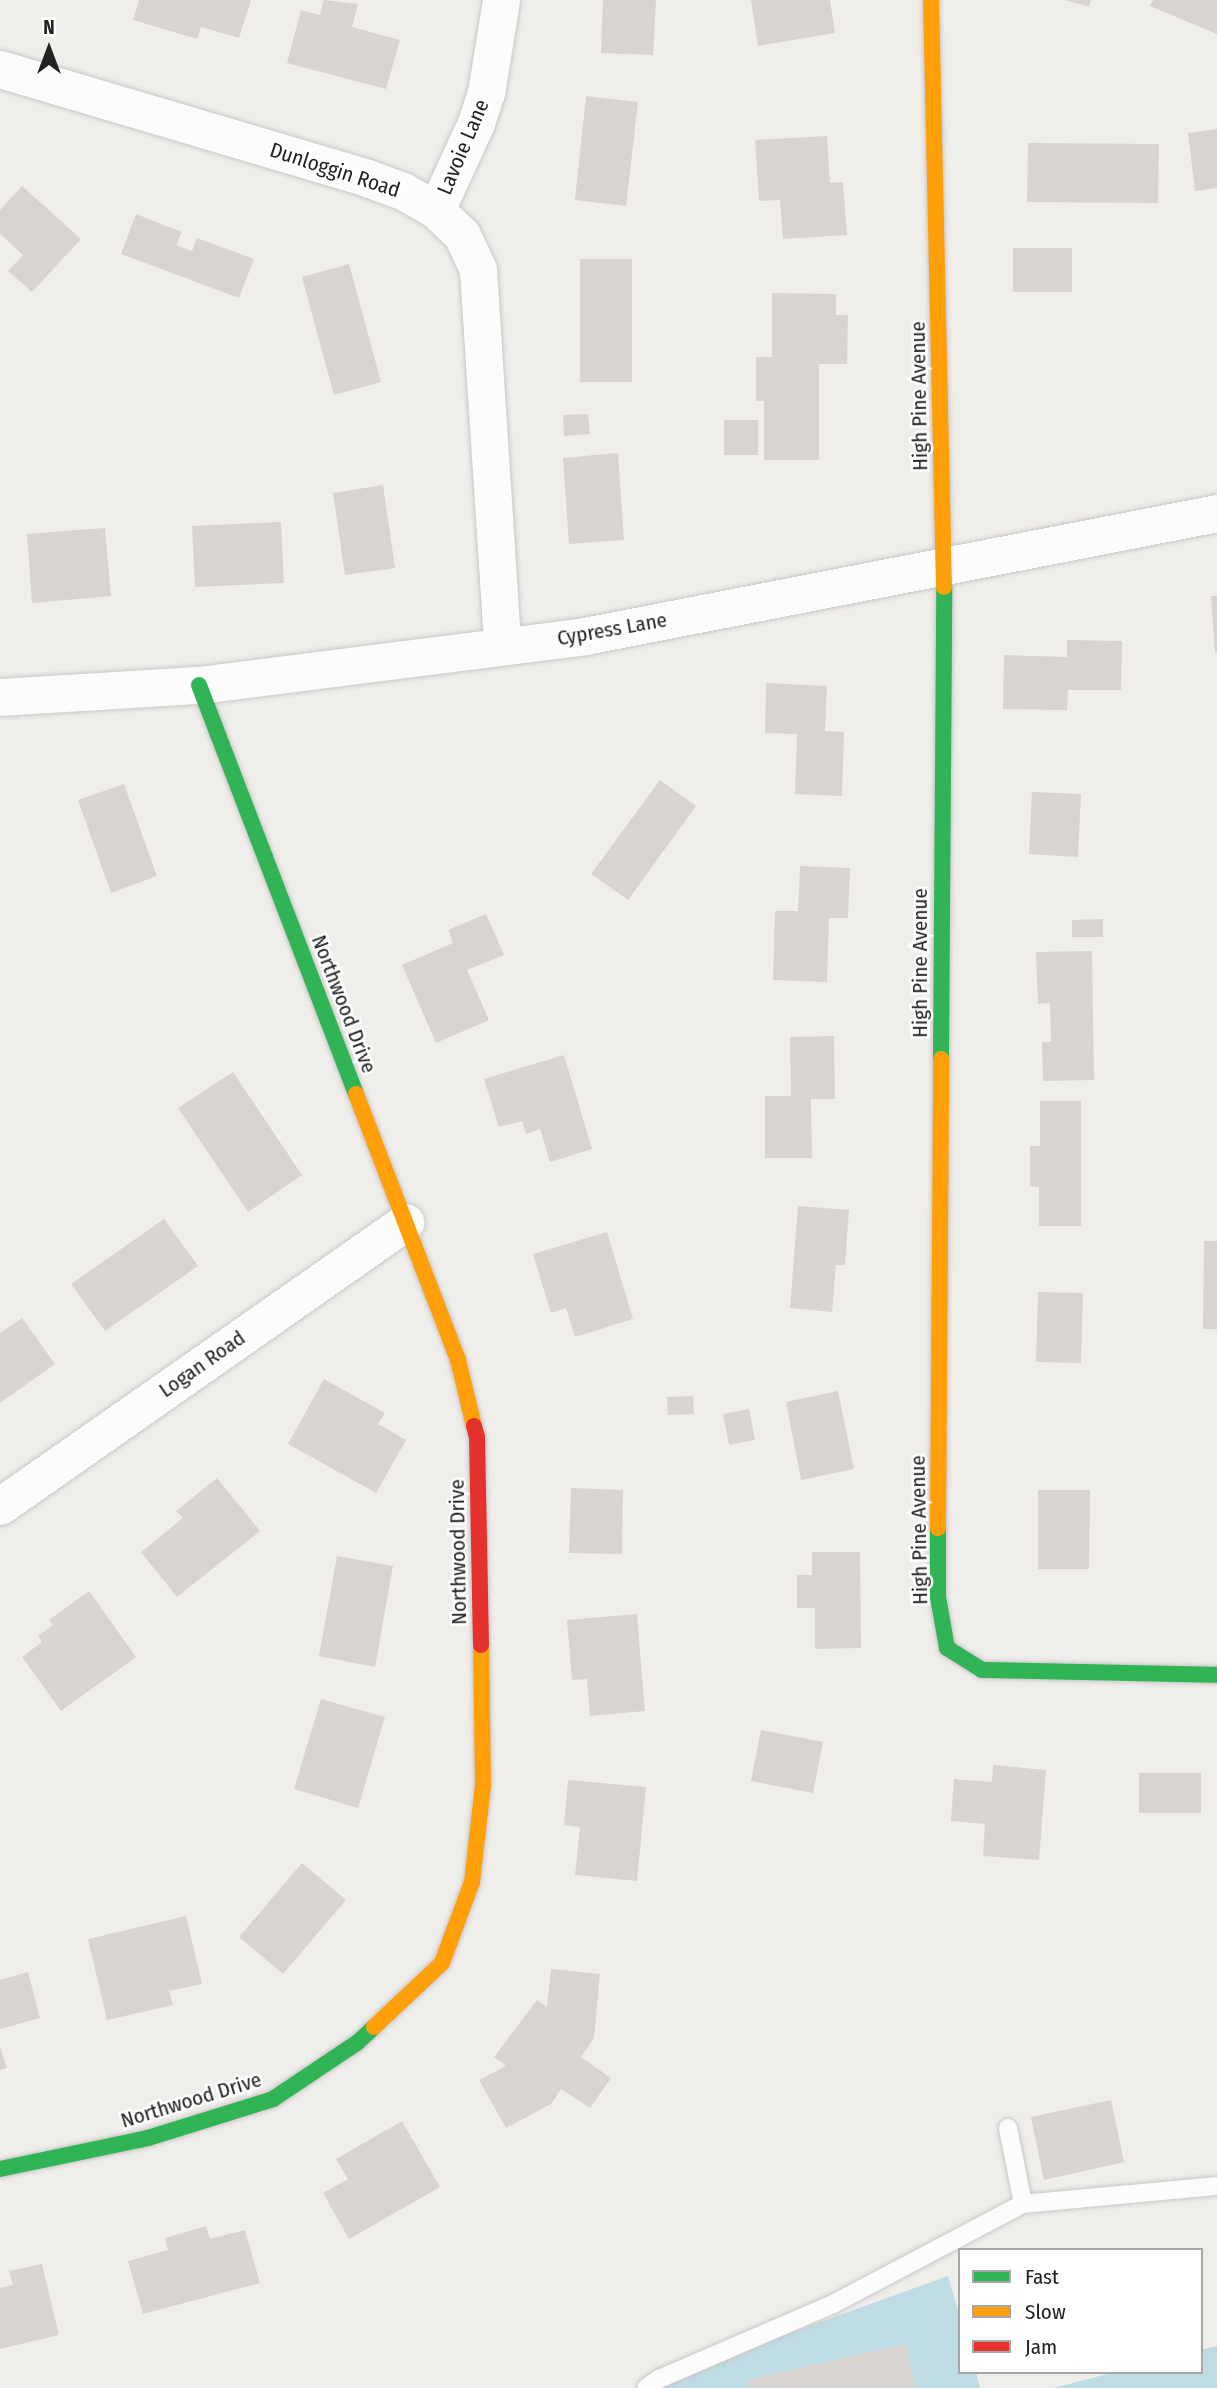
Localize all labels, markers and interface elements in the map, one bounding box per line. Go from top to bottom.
north arrow [14,14,84,84]
text: N [43,16,55,39]
street label: Lavoie Lane [432,96,494,198]
street label: Dunloggin Road [267,137,403,203]
street label: High Pine Avenue [905,321,933,471]
street label: Cypress Lane [555,607,669,651]
street label: High Pine Avenue [907,888,933,1038]
street label: Northwood Drive [306,932,382,1076]
street label: Logan Road [154,1325,250,1403]
street label: High Pine Avenue [905,1455,933,1605]
street label: Northwood Drive [444,1479,472,1625]
street label: Northwood Drive [118,2067,264,2133]
legend [958,2248,1203,2374]
text: Fast [1025,2264,1059,2290]
text: Slow [1025,2299,1066,2325]
text: Jam [1025,2334,1057,2360]

